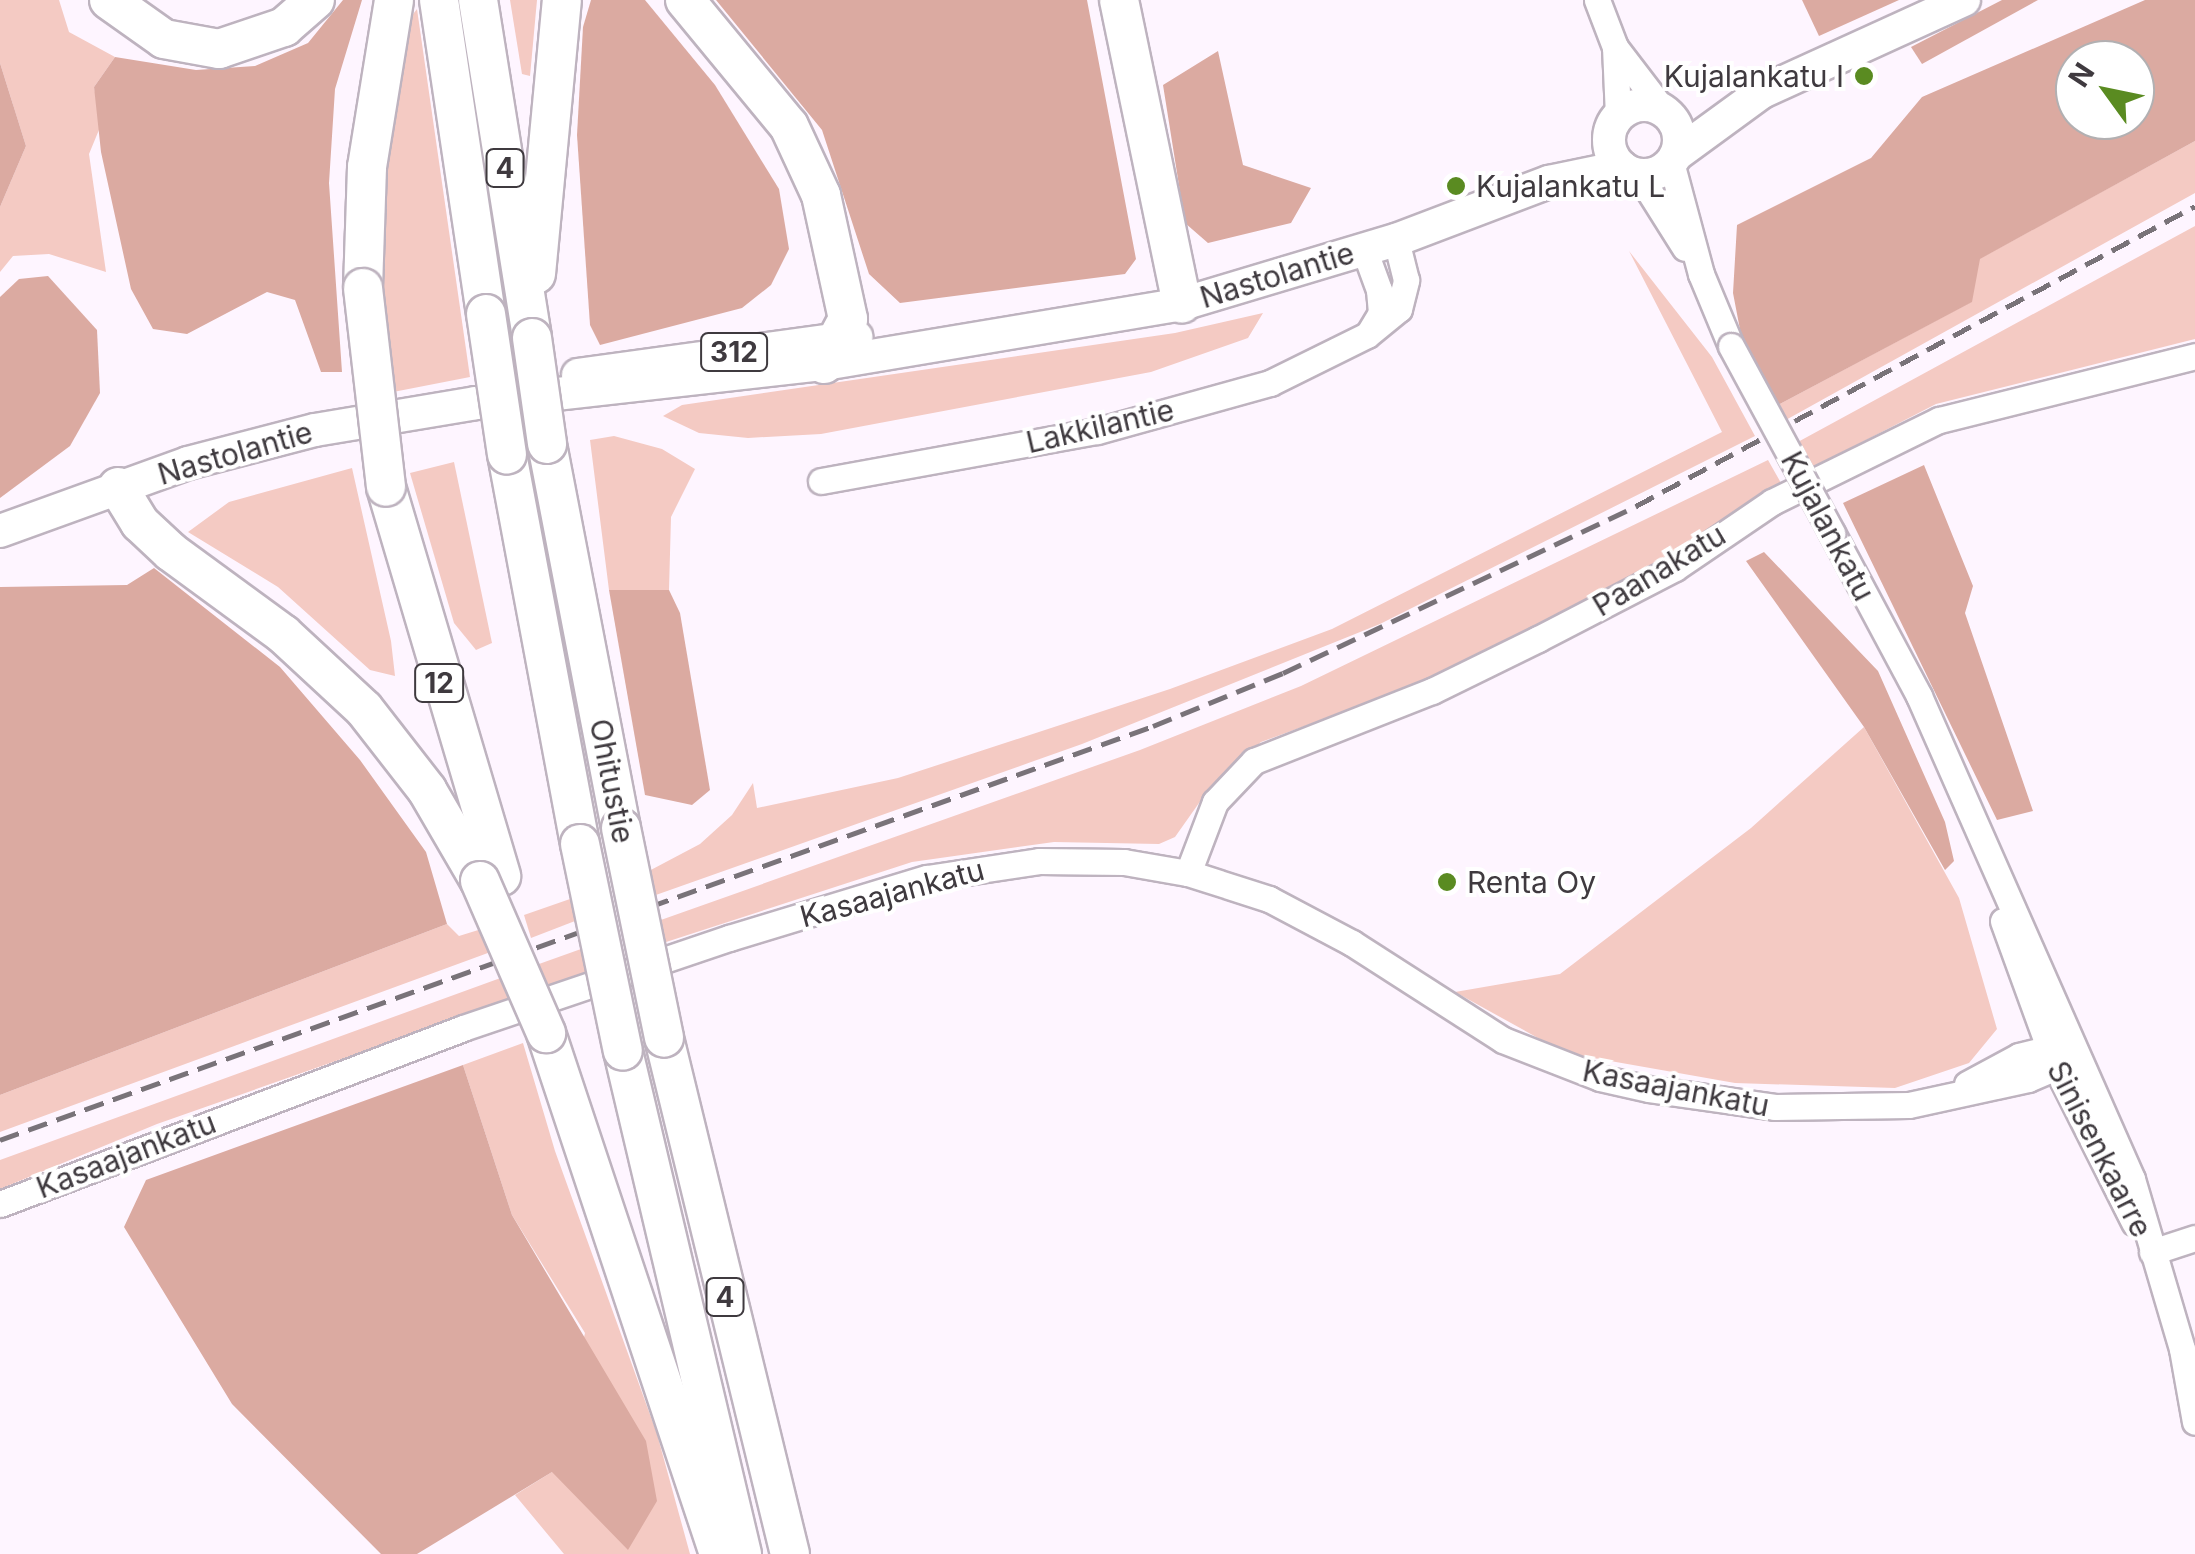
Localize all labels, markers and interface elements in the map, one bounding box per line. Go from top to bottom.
north arrow [2055,40,2155,140]
text: N [2061,57,2102,93]
place label: Kujalankatu I [1664,58,1844,94]
marker: Kujalankatu I [1853,65,1875,87]
road number: 4 [485,145,525,191]
place label: Kujalankatu L [1476,168,1665,204]
marker: Kujalankatu L [1445,175,1467,197]
street label: Nastolantie [1196,235,1358,315]
road number: 312 [699,329,769,375]
street label: Lakkilantie [1023,392,1177,460]
street label: Nastolantie [154,414,316,492]
street label: Kujalankatu [1774,445,1882,607]
street label: Paanakatu [1586,516,1732,624]
road number: 12 [414,660,464,706]
street label: Ohitustie [582,716,642,846]
street label: Kasaajankatu [796,851,988,935]
place label: Renta Oy [1467,864,1596,900]
marker: Renta Oy [1436,871,1458,893]
street label: Kasaajankatu [1580,1052,1772,1124]
street label: Sinisenkaarre [2040,1055,2160,1243]
street label: Kasaajankatu [31,1104,221,1206]
road number: 4 [705,1274,745,1320]

